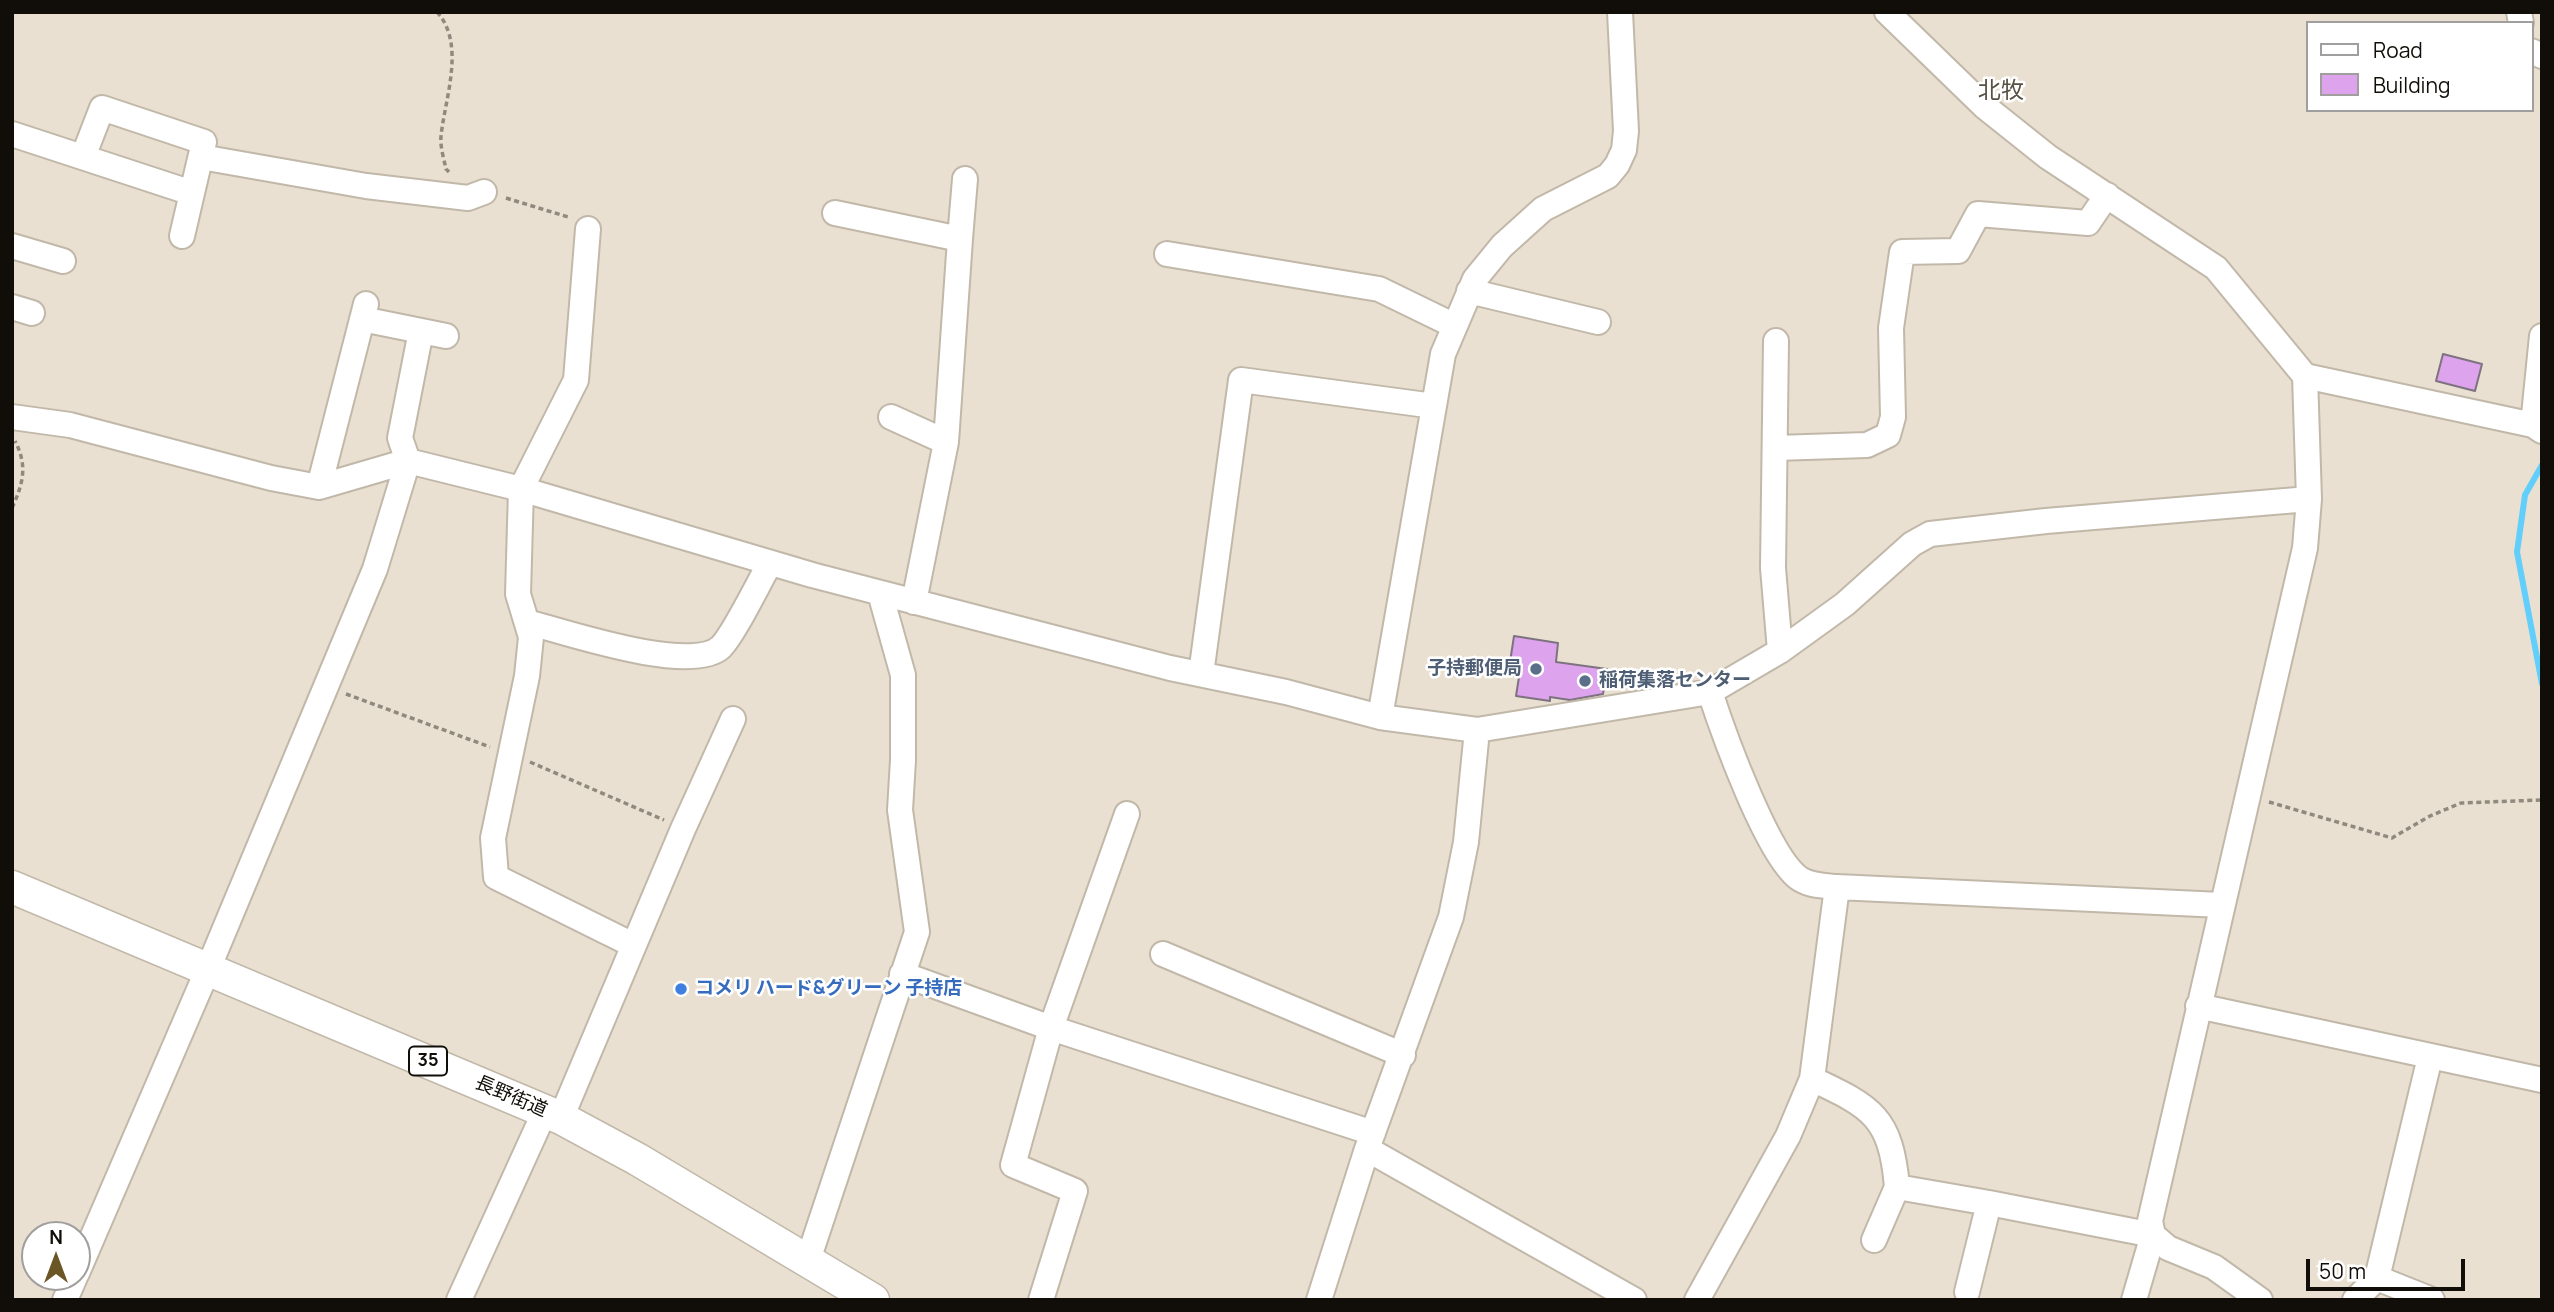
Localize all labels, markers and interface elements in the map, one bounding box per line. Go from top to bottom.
legend [2306,21,2533,112]
text: Road [2373,36,2423,64]
text: Building [2373,71,2450,99]
district label: 北牧 [1978,78,2024,106]
place label: 子持郵便局 [1427,658,1522,680]
marker: 子持郵便局 [1528,661,1544,677]
place label: 稲荷集落センター [1599,670,1751,692]
marker: 稲荷集落センター [1577,673,1593,689]
place label: コメリ ハード&グリーン 子持店 [695,978,962,1000]
marker: コメリ ハード&グリーン 子持店 [673,981,689,997]
road number: 35 [409,1046,447,1076]
street label: 長野街道 [472,1072,550,1122]
north arrow [21,1221,91,1291]
text: N [49,1224,63,1250]
scale bar [2309,1246,2468,1290]
text: 50 m [2319,1257,2366,1285]

